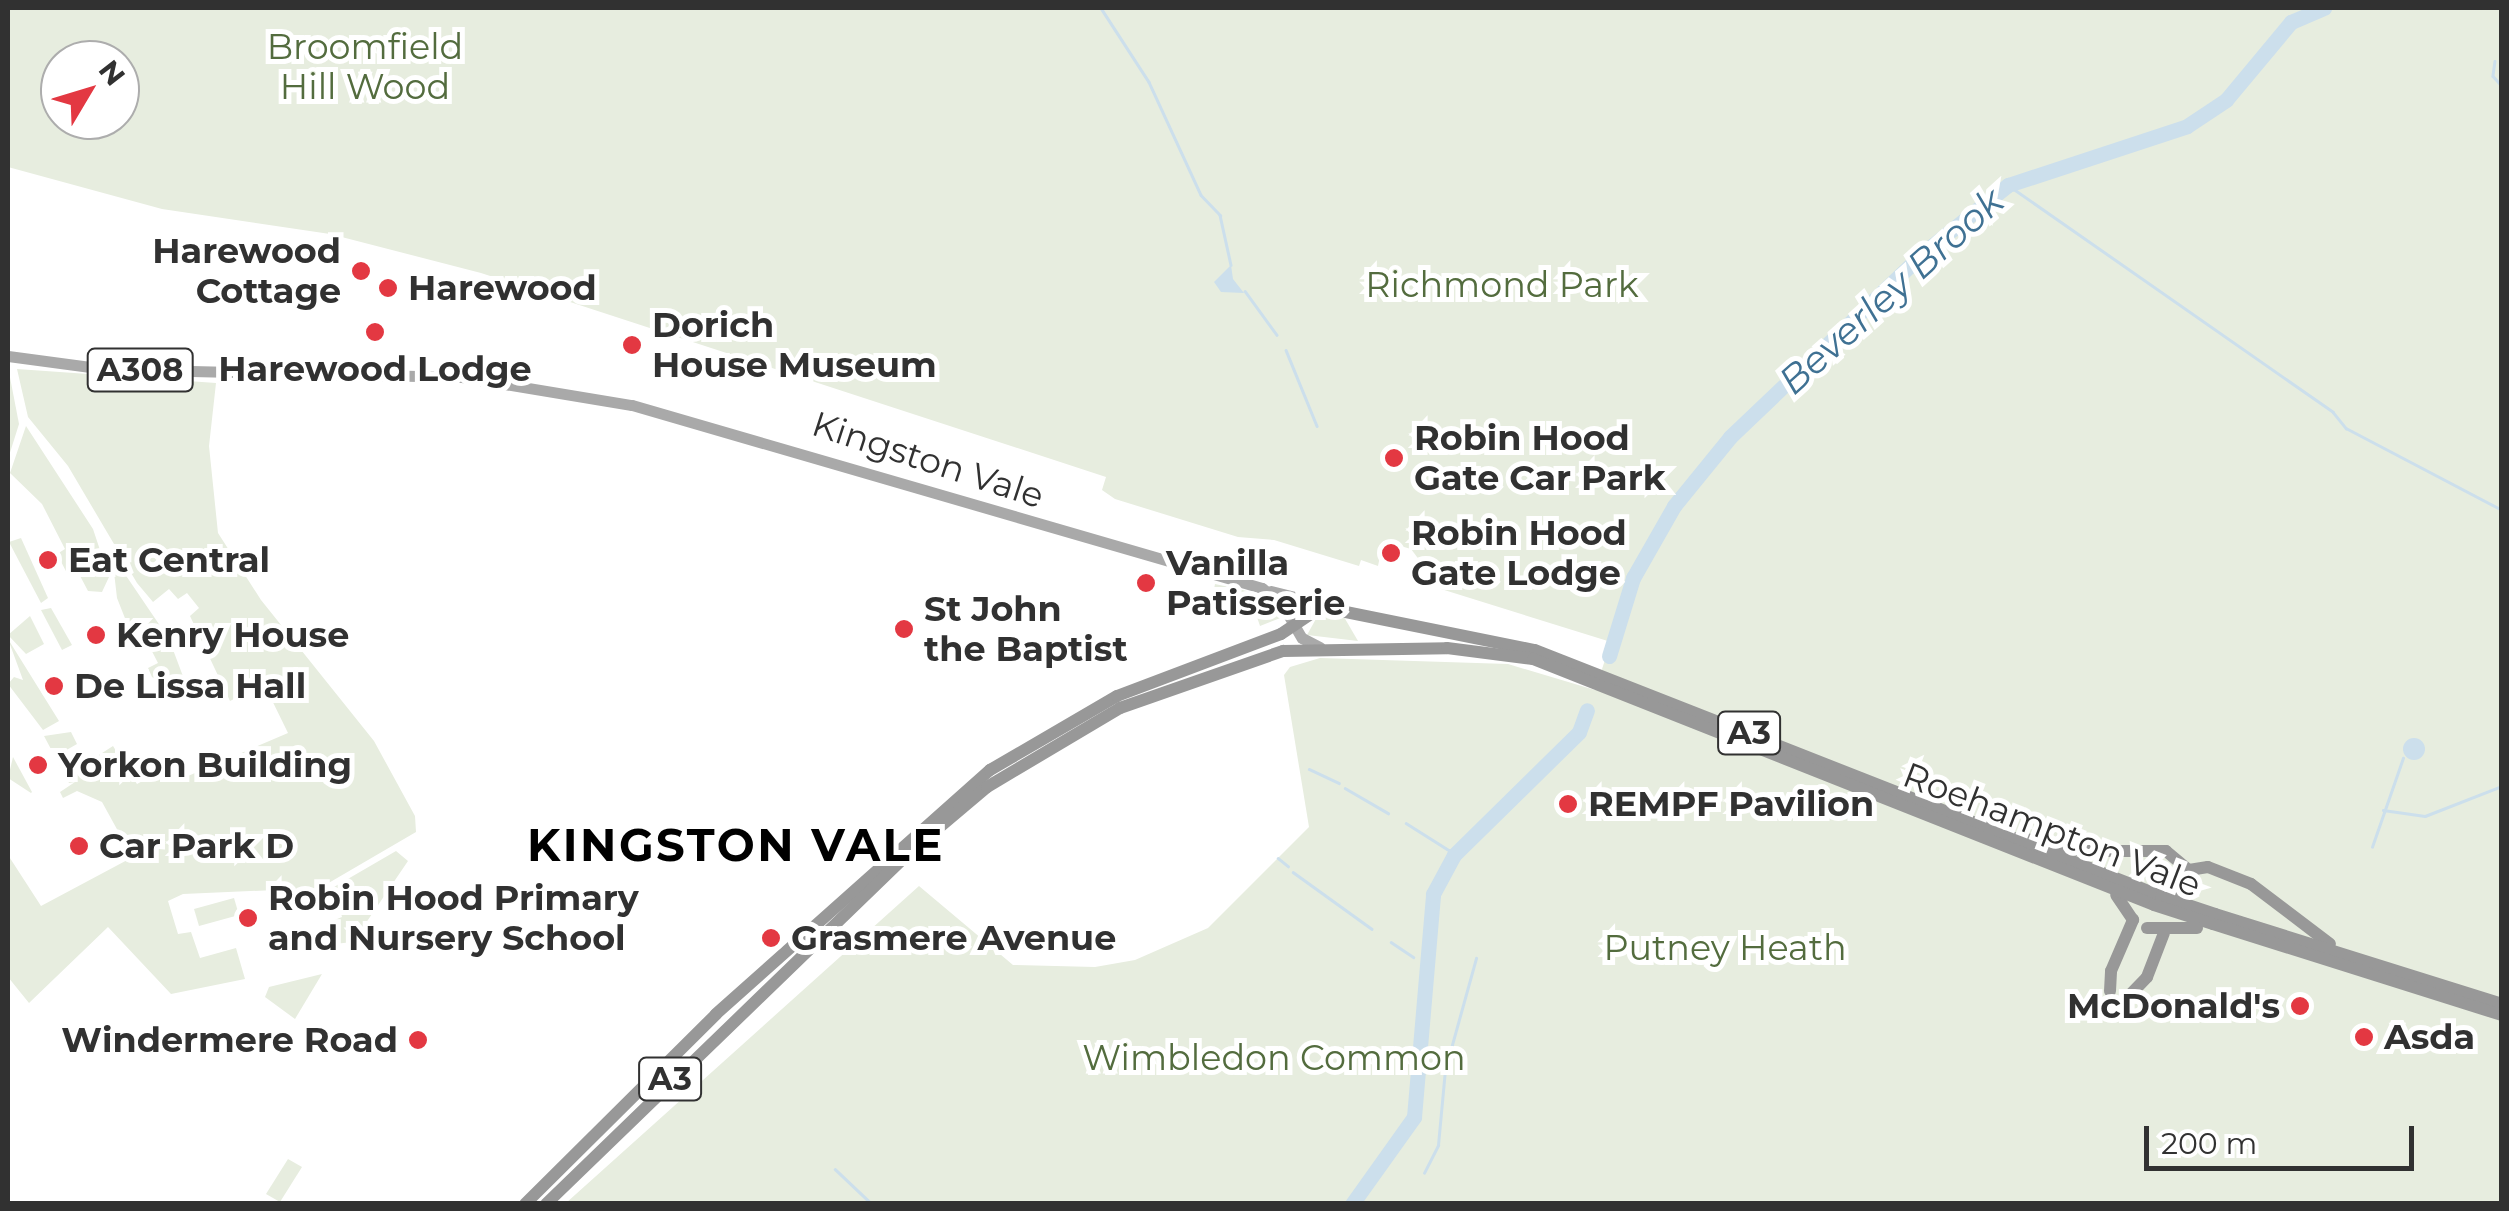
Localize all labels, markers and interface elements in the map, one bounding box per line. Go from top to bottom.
park label: Broomfield Hill Wood [267,26,463,108]
north arrow [40,40,140,140]
text: N [92,53,132,92]
water label: Beverley Brook [1769,178,2013,404]
place label: Harewood Cottage [152,230,341,312]
marker: Harewood Cottage [350,260,372,282]
park label: Richmond Park [1365,264,1639,306]
place label: Harewood [408,267,597,309]
marker: Harewood [377,277,399,299]
place label: Dorich House Museum [652,304,937,386]
marker: Harewood Lodge [364,321,386,343]
marker: Dorich House Museum [621,334,643,356]
road number: A308 [85,343,195,397]
place label: Harewood Lodge [218,348,532,390]
street label: Kingston Vale [807,403,1049,517]
place label: Robin Hood Gate Car Park [1414,417,1666,499]
marker: Robin Hood Gate Car Park [1383,447,1405,469]
place label: Robin Hood Gate Lodge [1411,512,1627,594]
place label: Eat Central [68,539,270,581]
place label: Vanilla Patisserie [1166,542,1345,624]
marker: Robin Hood Gate Lodge [1380,542,1402,564]
marker: Eat Central [37,549,59,571]
marker: Vanilla Patisserie [1135,572,1157,594]
place label: St John the Baptist [924,588,1128,670]
place label: Kenry House [116,614,349,656]
marker: St John the Baptist [893,618,915,640]
marker: Kenry House [85,624,107,646]
place label: De Lissa Hall [74,665,306,707]
marker: De Lissa Hall [43,675,65,697]
road number: A3 [1716,706,1782,760]
place label: Yorkon Building [58,744,352,786]
marker: Yorkon Building [27,754,49,776]
street label: Roehampton Vale [1897,754,2207,906]
place label: REMPF Pavilion [1588,783,1874,825]
marker: REMPF Pavilion [1557,793,1579,815]
district label: KINGSTON VALE [527,818,945,872]
place label: Car Park D [99,825,294,867]
marker: Car Park D [68,835,90,857]
place label: Robin Hood Primary and Nursery School [268,877,639,959]
marker: Robin Hood Primary and Nursery School [237,907,259,929]
place label: Grasmere Avenue [791,917,1116,959]
marker: Grasmere Avenue [760,927,782,949]
park label: Putney Heath [1603,927,1847,969]
place label: McDonald's [2067,985,2280,1027]
marker: McDonald's [2289,995,2311,1017]
place label: Asda [2384,1016,2475,1058]
place label: Windermere Road [61,1019,398,1061]
marker: Asda [2353,1026,2375,1048]
marker: Windermere Road [407,1029,429,1051]
park label: Wimbledon Common [1082,1037,1466,1079]
road number: A3 [638,1052,702,1106]
scale bar [2149,1106,2419,1168]
text: 200 m [2161,1125,2257,1162]

